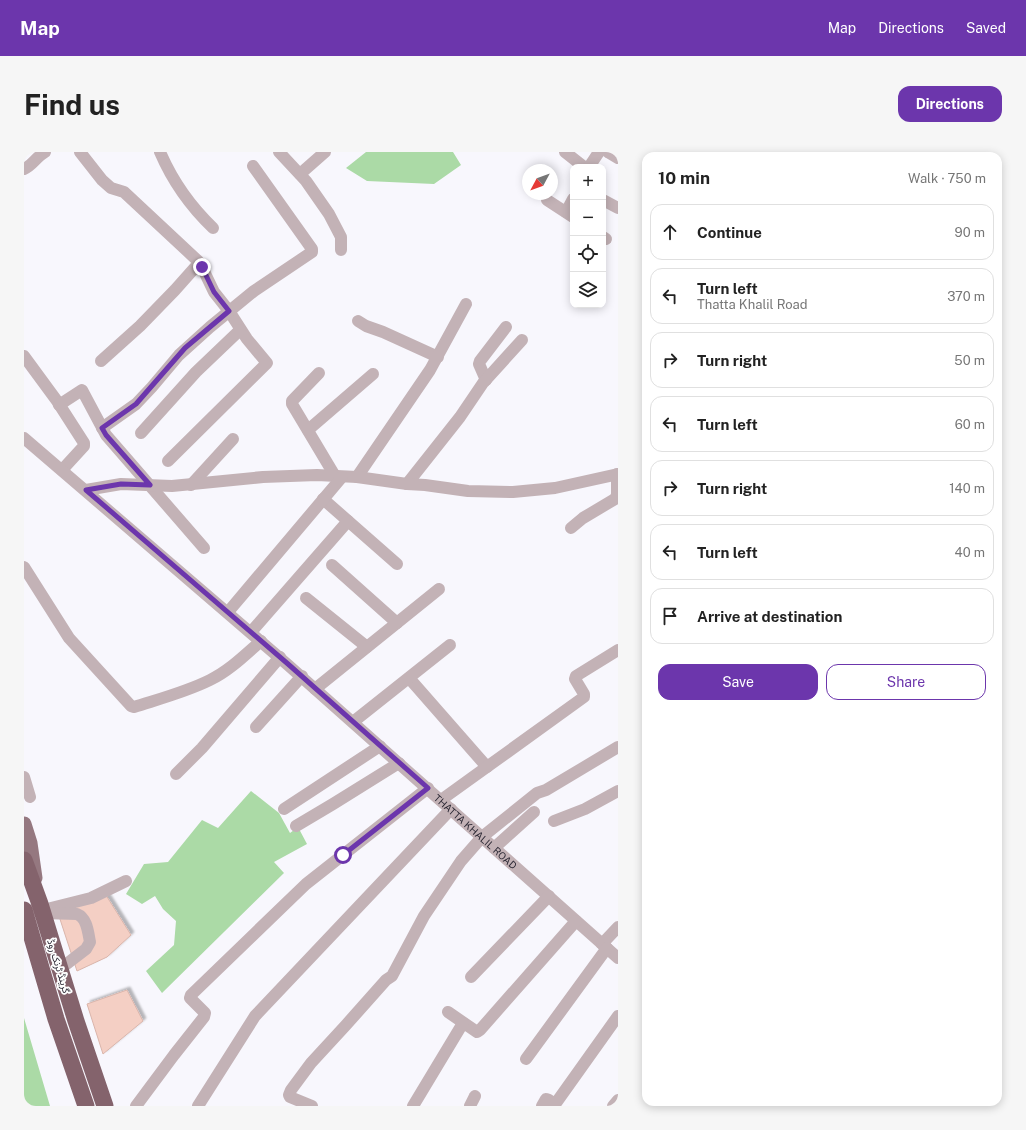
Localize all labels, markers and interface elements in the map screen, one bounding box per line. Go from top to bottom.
text: Map [20,17,60,39]
text: Map [828,20,856,36]
text: Directions [878,20,944,36]
text: Saved [966,20,1006,36]
button: Directions [898,86,1002,122]
text: Find us [24,88,120,121]
north arrow [522,164,558,200]
map controls [570,164,606,308]
button: + [570,164,606,200]
text: 10 min [658,168,710,188]
text: Walk · 750 m [908,171,986,186]
button: − [570,200,606,236]
icon: ahead [659,221,681,243]
text: Continue [697,224,762,241]
text: 90 m [955,225,985,240]
button: locate [570,236,606,272]
route end [193,258,211,276]
button: layers [570,272,606,308]
text: Turn left [697,280,758,297]
icon: left [659,285,681,307]
text: 370 m [947,289,985,304]
text: Thatta Khalil Road [697,297,807,312]
icon: right [659,349,681,371]
text: Turn right [697,352,767,369]
text: 50 m [954,353,985,368]
icon: left [659,413,681,435]
text: Turn left [697,416,758,433]
text: 60 m [955,417,985,432]
icon: right [659,477,681,499]
text: Turn right [697,480,767,497]
text: 140 m [949,481,985,496]
icon: left [659,541,681,563]
text: Turn left [697,544,758,561]
text: 40 m [954,545,985,560]
icon: arrive [659,605,681,627]
text: Arrive at destination [697,608,842,625]
button: Save [658,664,818,700]
button: Share [826,664,986,700]
street label: THATTA KHALIL ROAD [432,792,520,872]
route start [334,846,352,864]
street label: گرینڈ ٹرنک روڈ [44,938,73,995]

